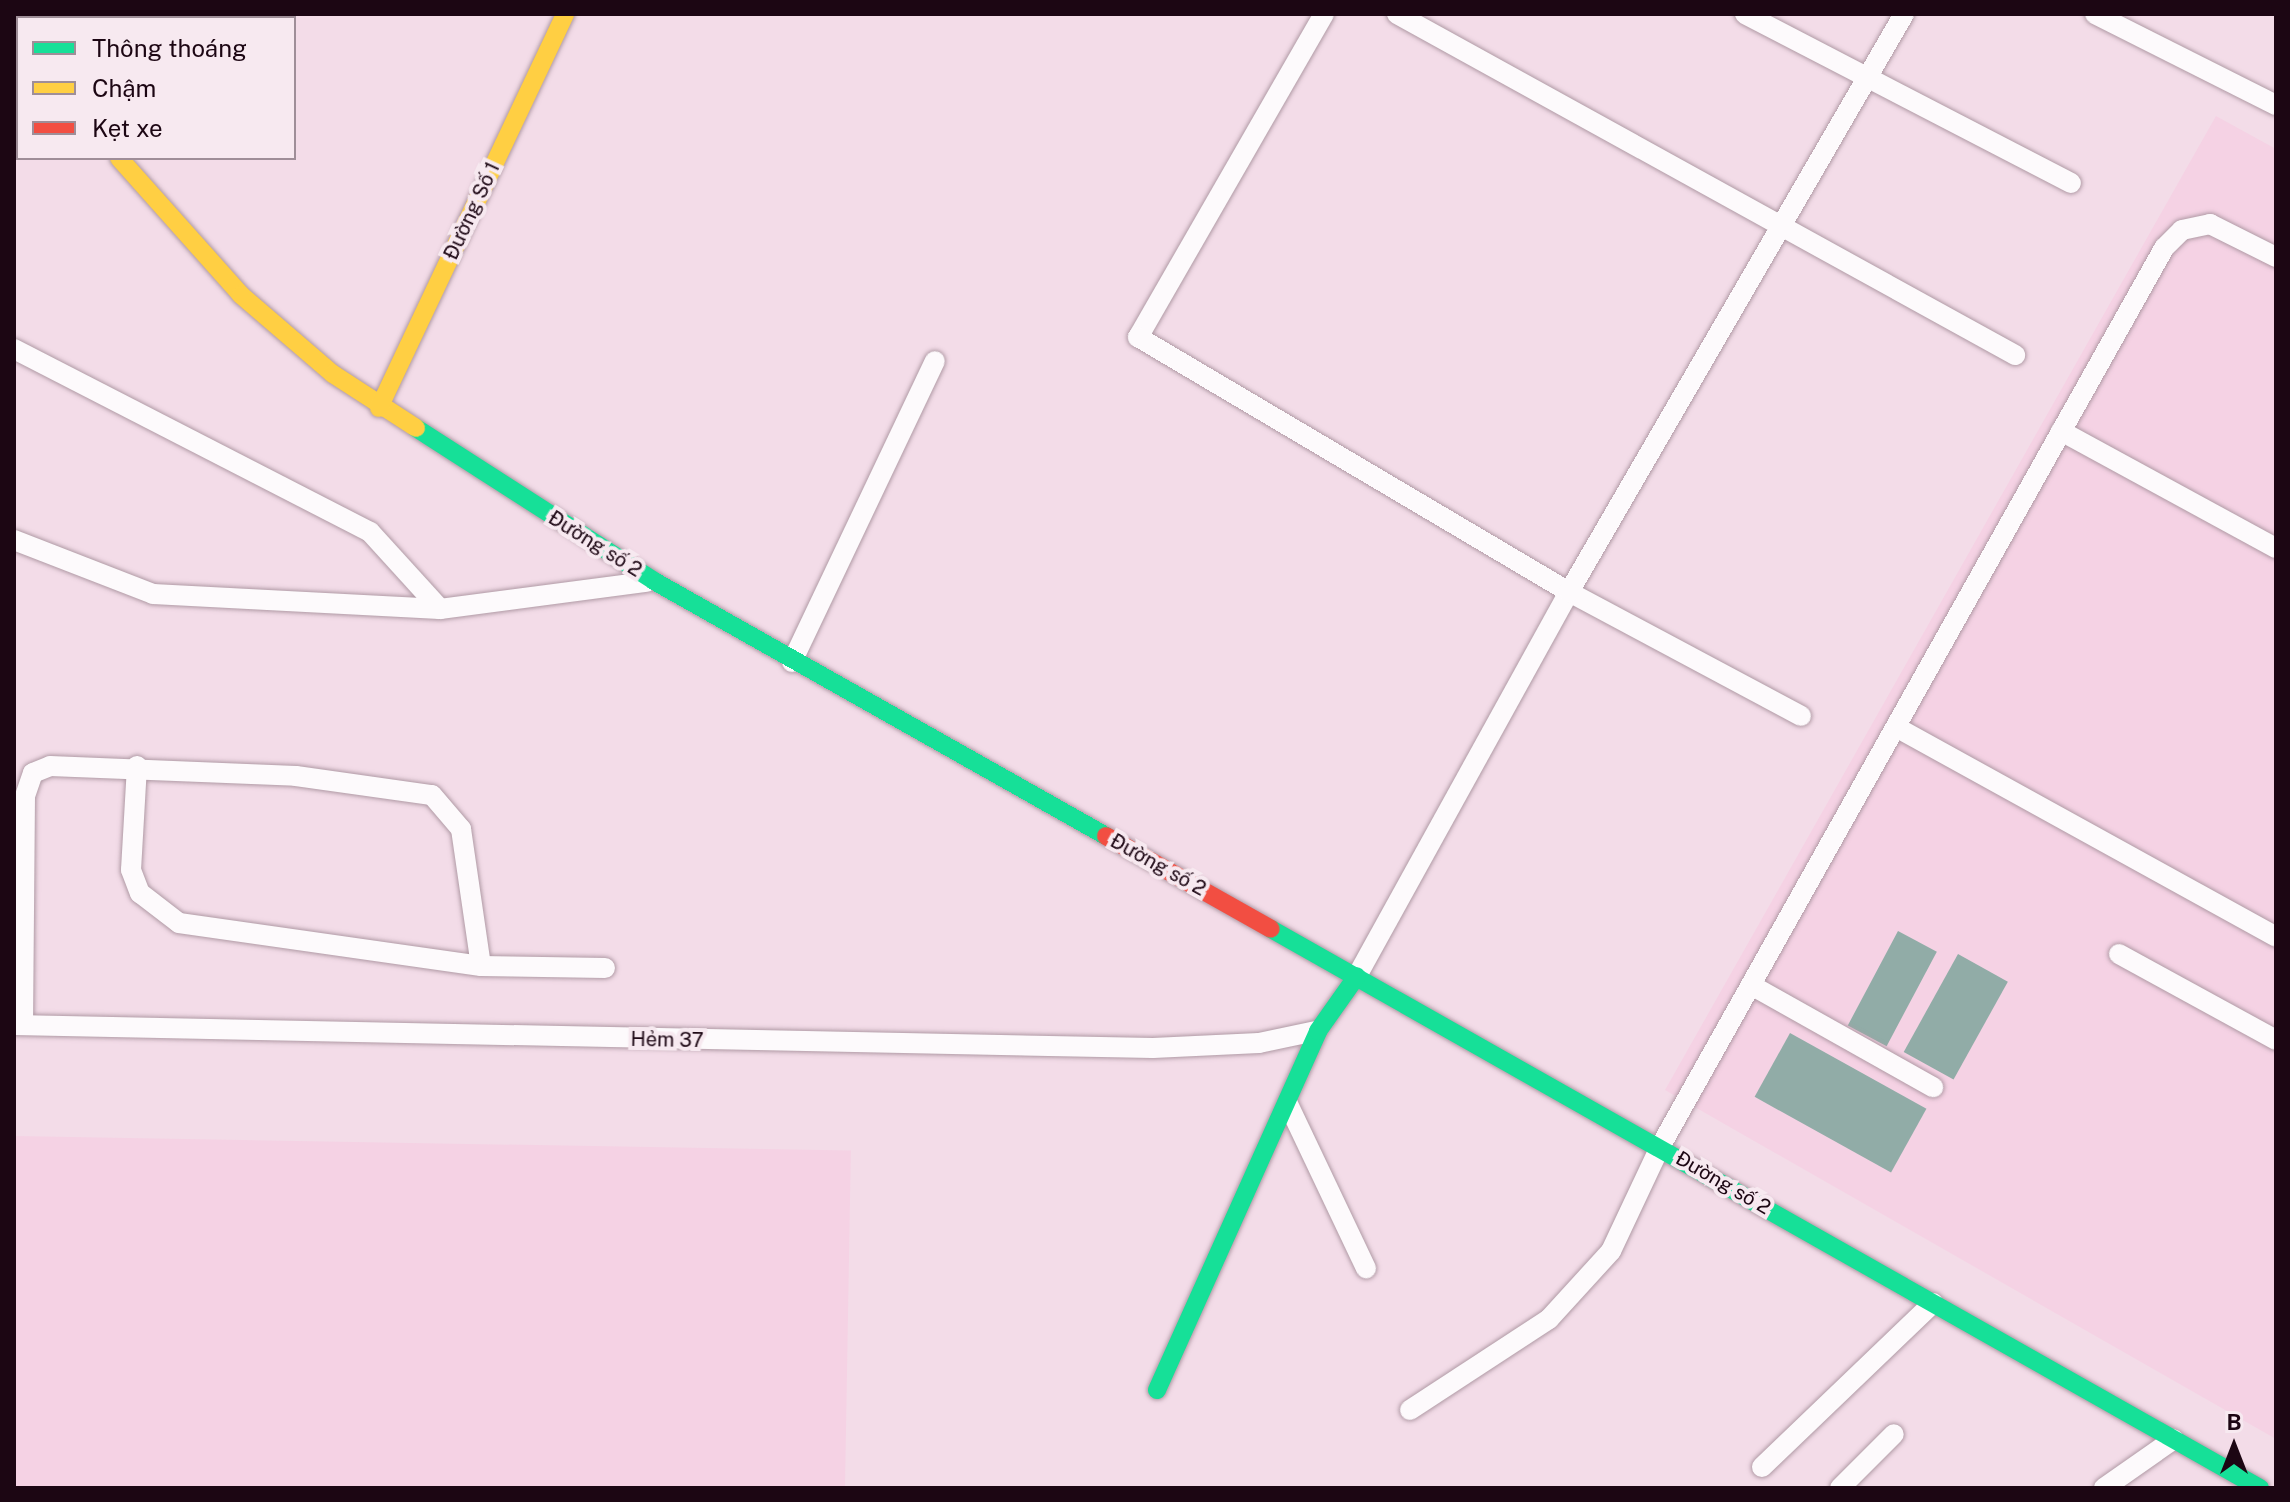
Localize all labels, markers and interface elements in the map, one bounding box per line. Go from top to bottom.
legend [16,16,296,160]
text: Thông thoáng [92,34,247,62]
text: Chậm [92,74,156,102]
text: Kẹt xe [92,114,163,142]
street label: Đường Số 1 [439,158,505,264]
street label: Đường số 2 [544,506,646,582]
street label: Đường số 2 [1106,829,1210,901]
street label: Hẻm 37 [630,1027,704,1053]
street label: Đường số 2 [1671,1146,1775,1220]
north arrow [2194,1406,2274,1486]
text: B [2226,1409,2242,1435]

